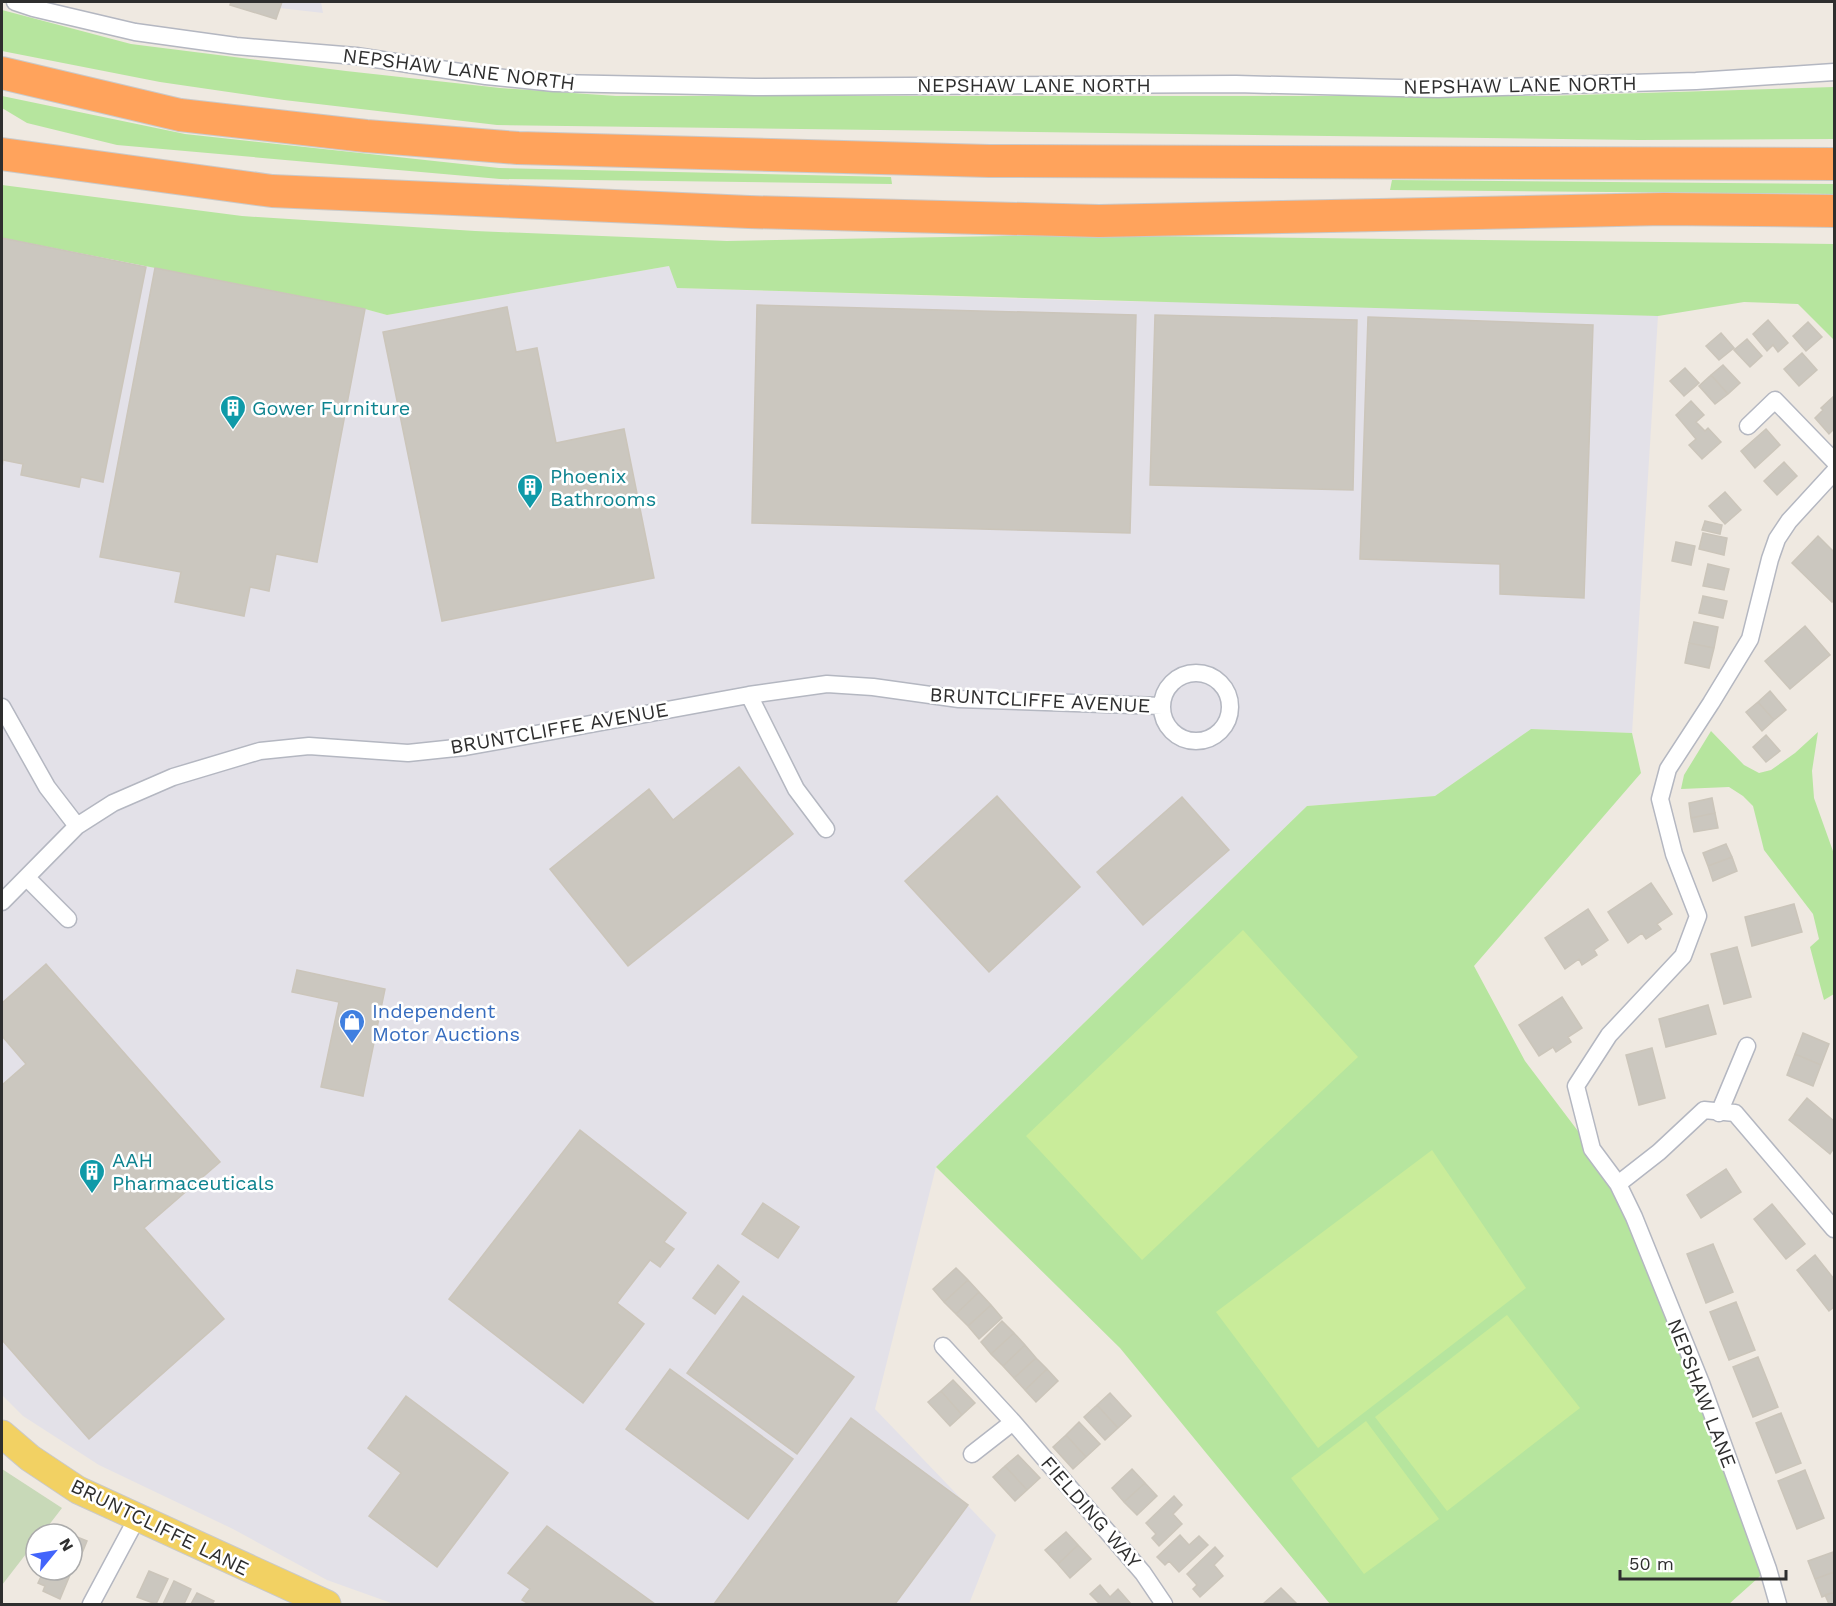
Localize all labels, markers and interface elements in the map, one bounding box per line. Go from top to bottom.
street label: NEPSHAW LANE NORTH [341,43,577,95]
street label: NEPSHAW LANE NORTH [1403,71,1637,99]
street label: NEPSHAW LANE NORTH [917,73,1151,97]
building icon: Gower Furniture [218,393,248,431]
place label: Gower Furniture [252,396,410,420]
place label: Phoenix Bathrooms [550,464,656,511]
building icon: Phoenix Bathrooms [515,472,545,510]
street label: BRUNTCLIFFE AVENUE [929,682,1151,718]
street label: BRUNTCLIFFE AVENUE [448,697,670,759]
place label: Independent Motor Auctions [372,999,520,1046]
shop icon: Independent Motor Auctions [337,1007,367,1045]
place label: AAH Pharmaceuticals [112,1148,274,1195]
building icon: AAH Pharmaceuticals [77,1157,107,1195]
street label: NEPSHAW LANE [1663,1315,1741,1471]
street label: FIELDING WAY [1036,1451,1146,1573]
street label: BRUNTCLIFFE LANE [67,1473,253,1581]
north arrow [24,1522,84,1582]
scale bar [1620,1543,1786,1581]
text: 50 m [1629,1553,1674,1574]

